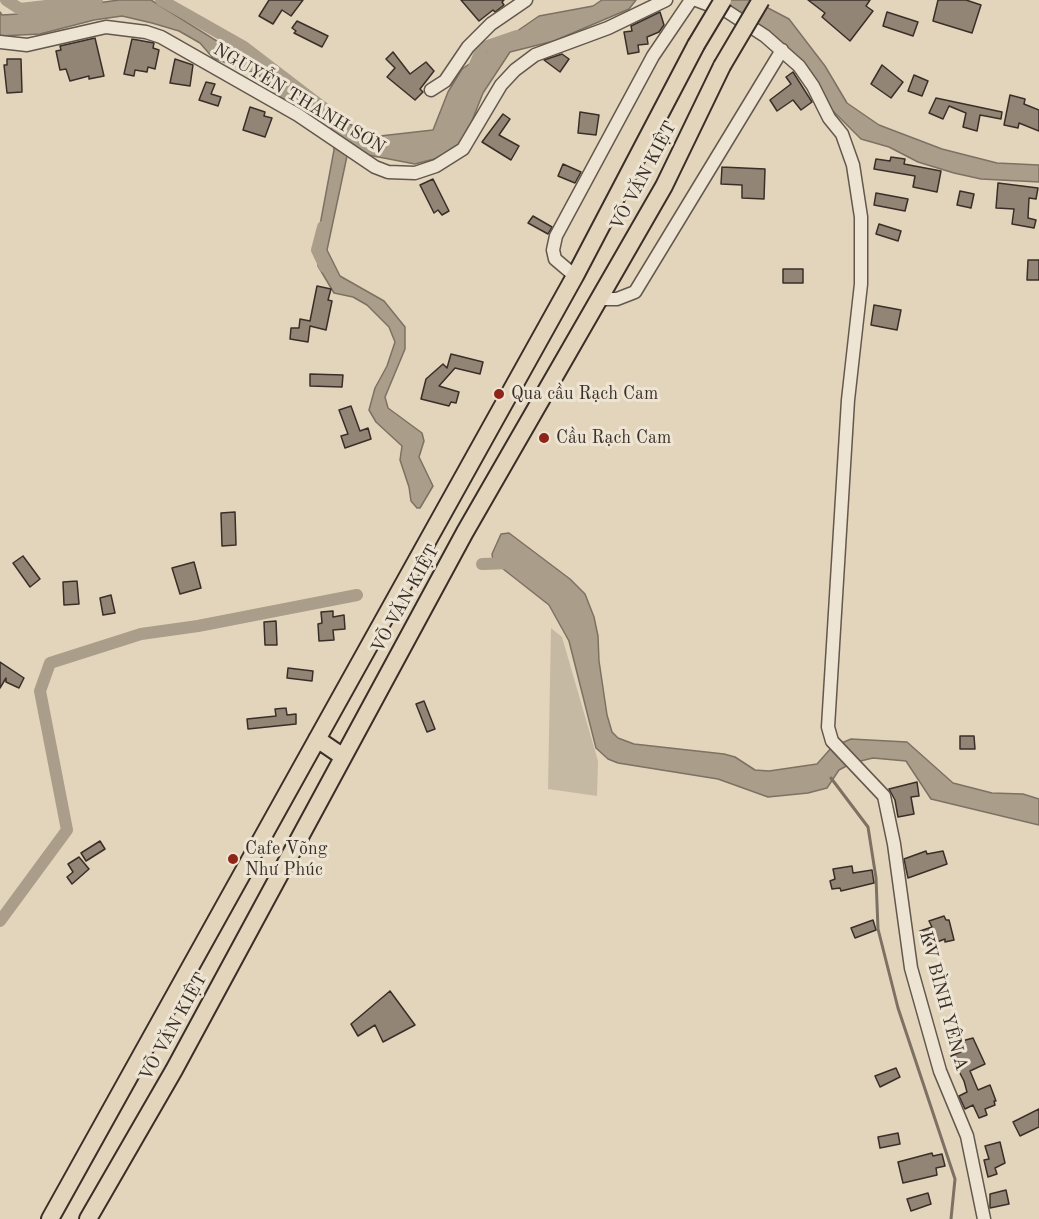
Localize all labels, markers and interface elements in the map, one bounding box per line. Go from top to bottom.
street label: NGUYỄN THANH SƠN [209,39,389,159]
street label: VÕ VĂN KIỆT [606,118,682,234]
place label: Qua cầu Rạch Cam [511,383,658,405]
marker: Qua cầu Rạch Cam [492,387,506,401]
place label: Cầu Rạch Cam [556,427,671,449]
marker: Cầu Rạch Cam [537,431,551,445]
street label: VÕ VĂN KIỆT [367,541,445,657]
place label: Cafe Võng Như Phúc [245,838,327,880]
marker: Cafe Võng Như Phúc [226,852,240,866]
street label: KV BÌNH YÊN A [914,929,972,1073]
street label: VÕ VĂN KIỆT [135,969,213,1085]

